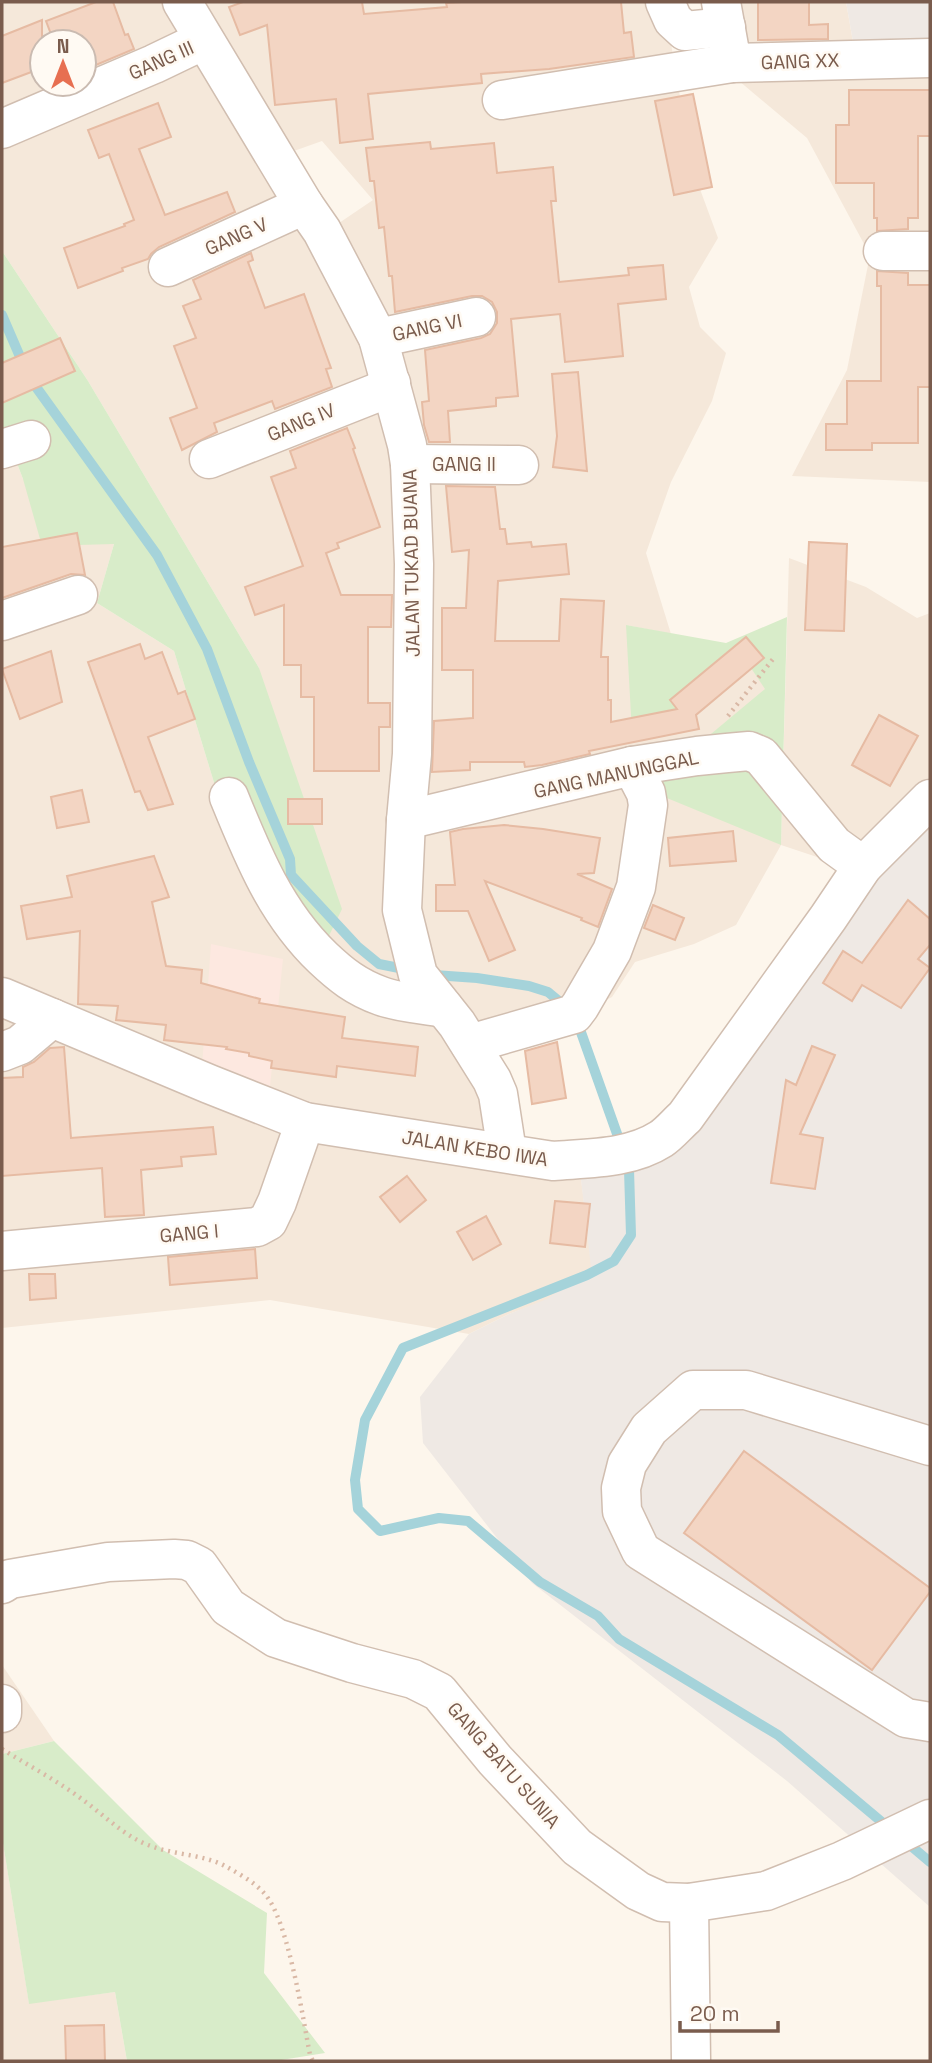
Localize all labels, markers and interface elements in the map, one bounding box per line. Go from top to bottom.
north arrow [28,28,98,98]
text: N [57,34,69,59]
street label: GANG III [125,35,198,86]
street label: GANG XX [760,48,840,75]
street label: GANG V [201,212,272,261]
street label: GANG VI [390,308,464,347]
street label: GANG IV [264,397,339,447]
street label: GANG II [432,452,496,477]
street label: JALAN TUKAD BUANA [397,469,426,657]
street label: GANG MANUNGGAL [531,745,701,804]
street label: JALAN KEBO IWA [400,1125,550,1172]
street label: GANG I [158,1218,220,1249]
street label: GANG BATU SUNIA [442,1697,565,1834]
scale bar [680,1990,778,2034]
text: 20 m [690,2000,740,2027]

